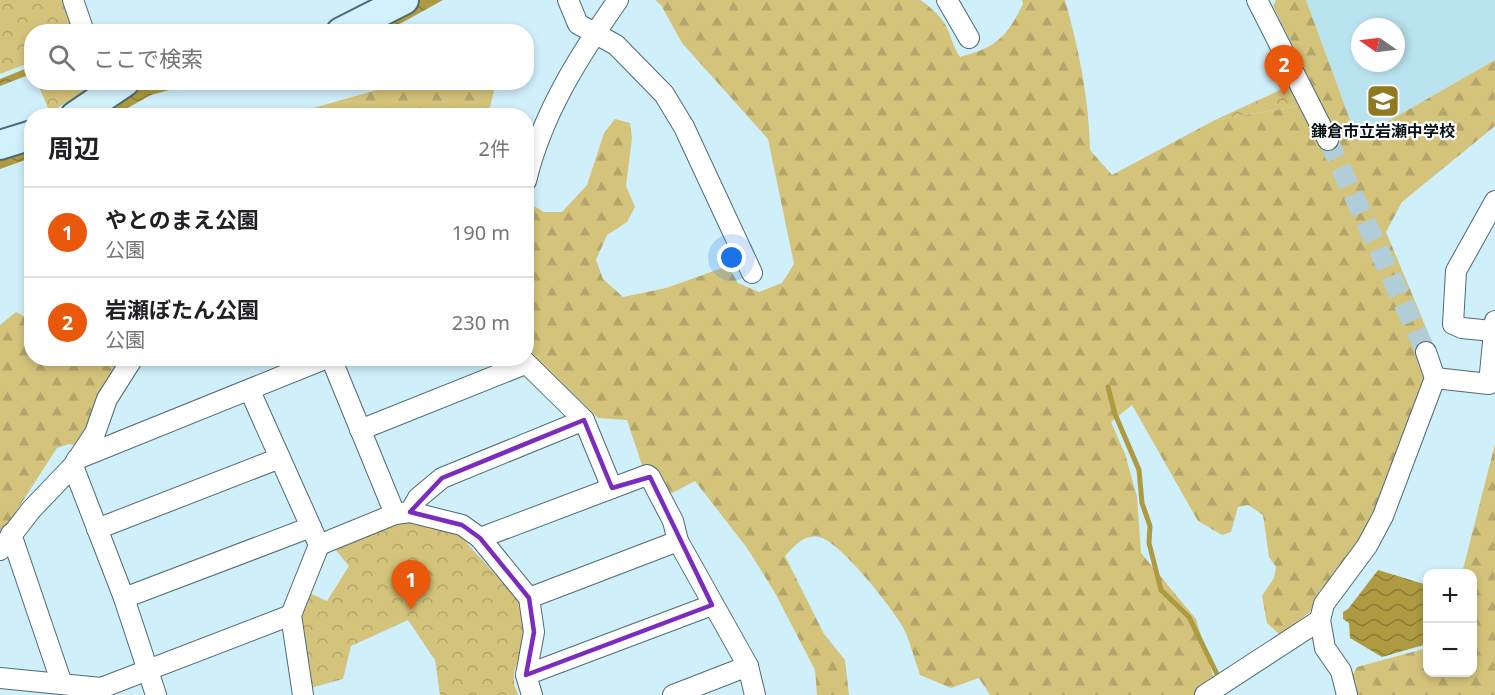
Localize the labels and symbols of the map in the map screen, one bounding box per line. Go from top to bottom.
north arrow [1351,18,1405,72]
pin: 2 [1264,46,1304,95]
school or university icon: 鎌倉市立岩瀬中学校 [1365,83,1401,119]
place label: 鎌倉市立岩瀬中学校 [1311,120,1455,142]
your location [717,243,746,272]
pin: 1 [392,560,430,610]

